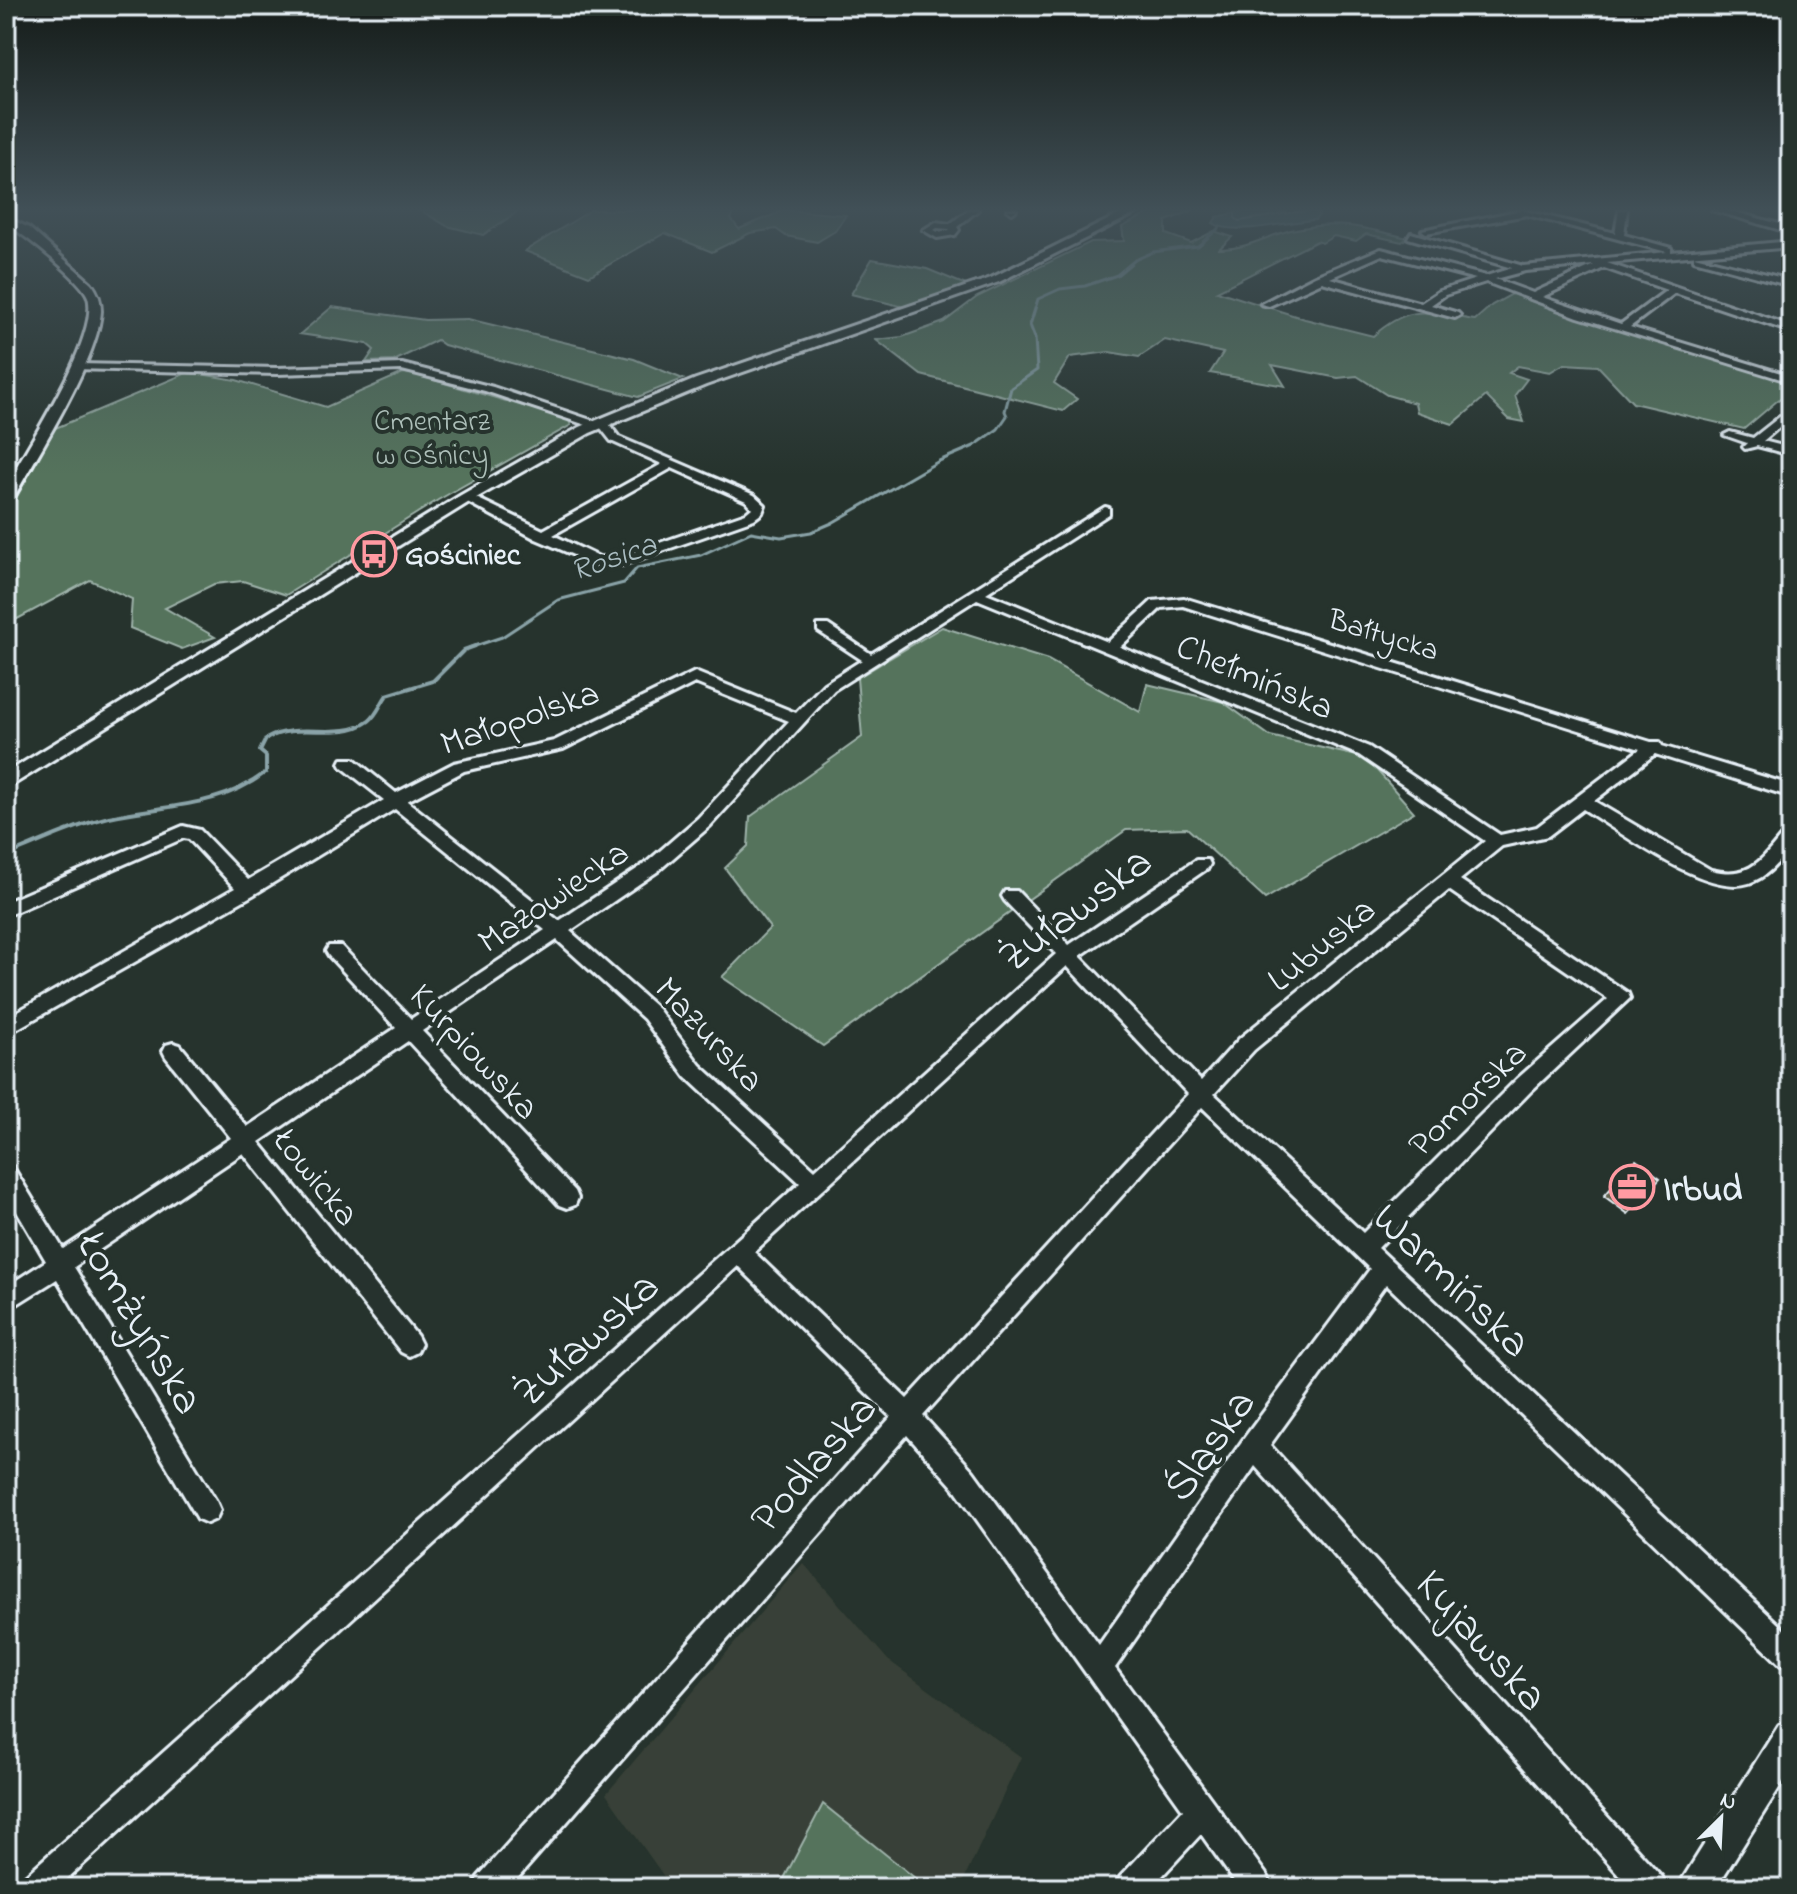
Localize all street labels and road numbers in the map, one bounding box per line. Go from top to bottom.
street label: Bałtycka [1321,599,1444,675]
street label: Chełmińska [1167,622,1341,736]
street label: Małopolska [434,668,607,772]
street label: Mazowiecka [468,829,641,969]
street label: Żuławska [986,832,1167,990]
street label: Lubuska [1257,886,1389,1007]
street label: Mazurska [640,966,775,1106]
street label: Kurpiowska [395,972,550,1134]
street label: Pomorska [1397,1030,1541,1171]
street label: Łowicka [258,1117,371,1240]
street label: Warmińska [1356,1189,1545,1375]
street label: Łomżyńska [58,1220,218,1428]
street label: Żuławska [500,1258,675,1424]
street label: Śląska [1149,1377,1273,1516]
street label: Podlaska [736,1381,894,1549]
street label: Kujawska [1398,1556,1562,1727]

